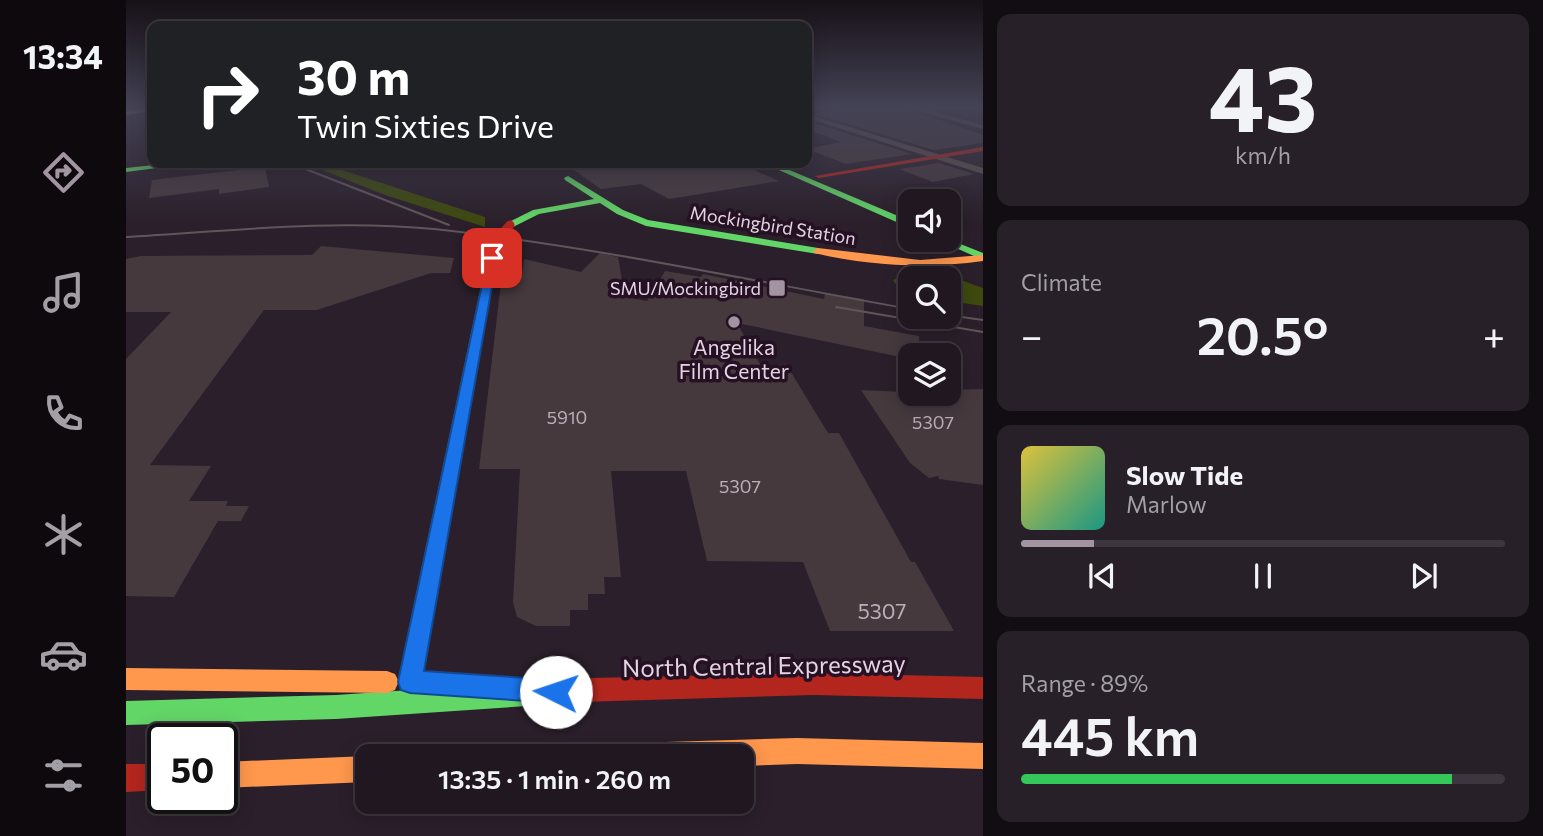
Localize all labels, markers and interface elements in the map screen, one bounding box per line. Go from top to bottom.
text: 13:34 [23,36,103,76]
text: 43 [1209,39,1317,151]
text: 30 m [297,45,410,105]
icon: right [182,49,273,140]
text: Twin Sixties Drive [297,105,554,145]
text: km/h [1235,141,1291,169]
icon: directions [39,148,88,197]
map controls [898,189,961,406]
button: sound [898,189,961,252]
street label: Mockingbird Station [689,201,857,249]
pin [462,228,522,288]
icon: arrive [473,239,511,277]
button: search [898,266,961,329]
icon: music [39,268,88,317]
text: Climate [1021,268,1102,296]
place label: SMU/Mockingbird [610,277,761,299]
marker: SMU/Mockingbird [767,278,787,298]
text: 20.5° [1197,302,1328,366]
text: − [1021,311,1043,358]
text: + [1483,311,1505,358]
marker: Angelika Film Center [726,314,742,330]
place label: Angelika Film Center [679,334,789,383]
button: layers [898,343,961,406]
icon: phone [39,389,88,438]
house number: 5910 [547,406,587,428]
house number: 5307 [912,411,954,433]
text: Slow Tide [1126,459,1243,490]
house number: 5307 [719,475,761,497]
text: Marlow [1126,490,1207,518]
icon: climate [39,510,88,559]
icon: previous [1083,557,1121,595]
icon: pause [1244,557,1282,595]
icon: next [1405,557,1443,595]
house number: 5307 [858,598,906,623]
icon: car [39,630,88,679]
street label: North Central Expressway [622,648,906,682]
position arrow [519,655,593,729]
text: Range · 89% [1021,669,1148,697]
text: 445 km [1021,703,1199,767]
speed limit sign: 50 [147,723,238,814]
icon: filters [39,751,88,800]
text: 13:35 · 1 min · 260 m [438,763,671,794]

